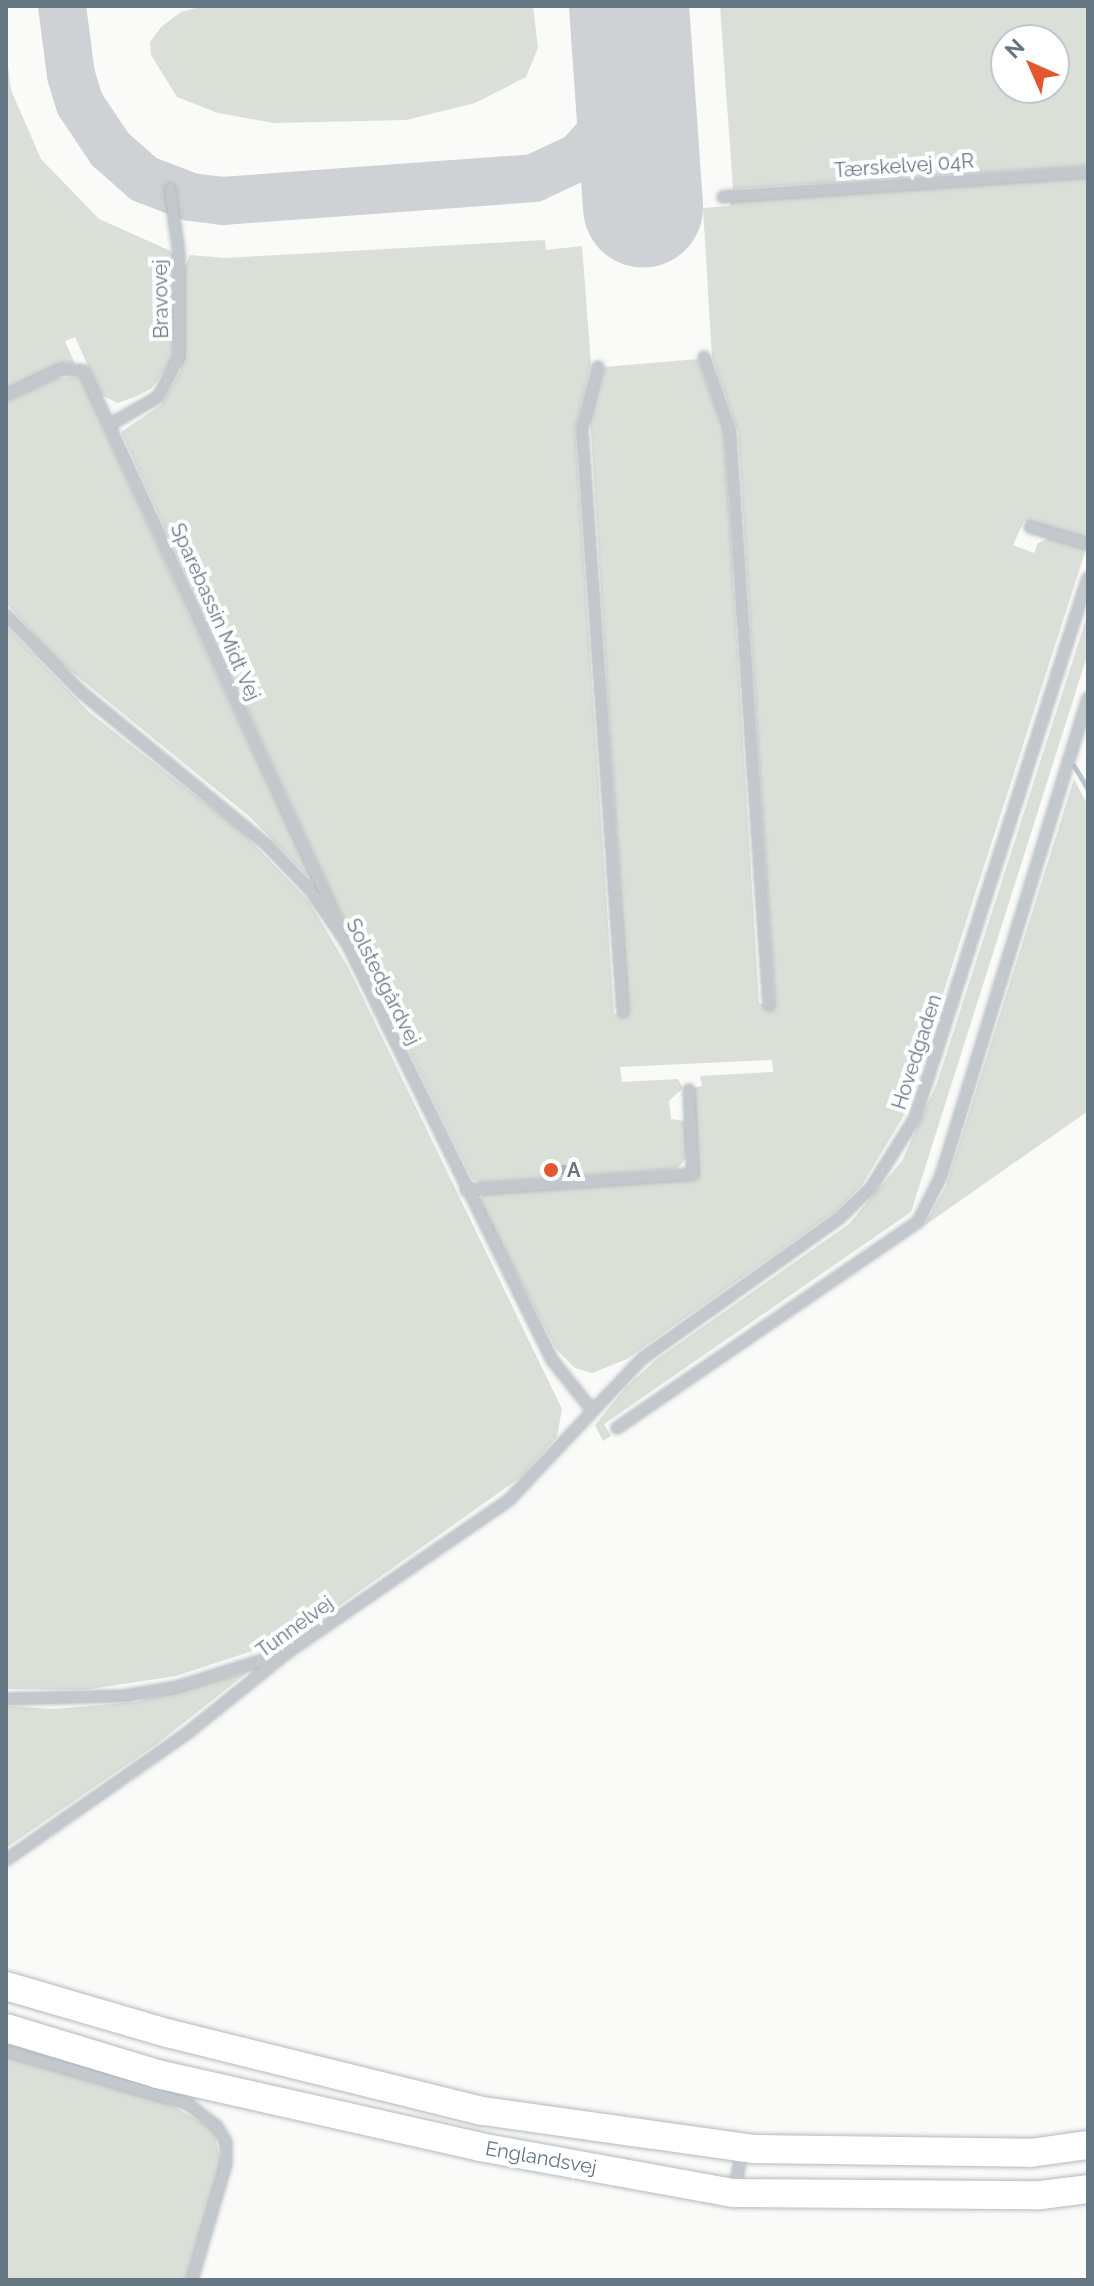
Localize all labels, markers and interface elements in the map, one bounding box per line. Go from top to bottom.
north arrow [990,24,1070,104]
text: N [999,33,1030,64]
street label: Tærskelvej 04R [833,149,975,183]
street label: Bravovej [148,259,174,339]
street label: Sparebassin Midt Vej [165,519,265,705]
street label: Solstedgårdvej [341,915,425,1049]
street label: Hovedgaden [887,991,947,1113]
place label: A [567,1158,580,1182]
marker: A [542,1161,560,1179]
street label: Tunnelvej [252,1591,338,1663]
street label: Englandsvej [484,2136,598,2180]

